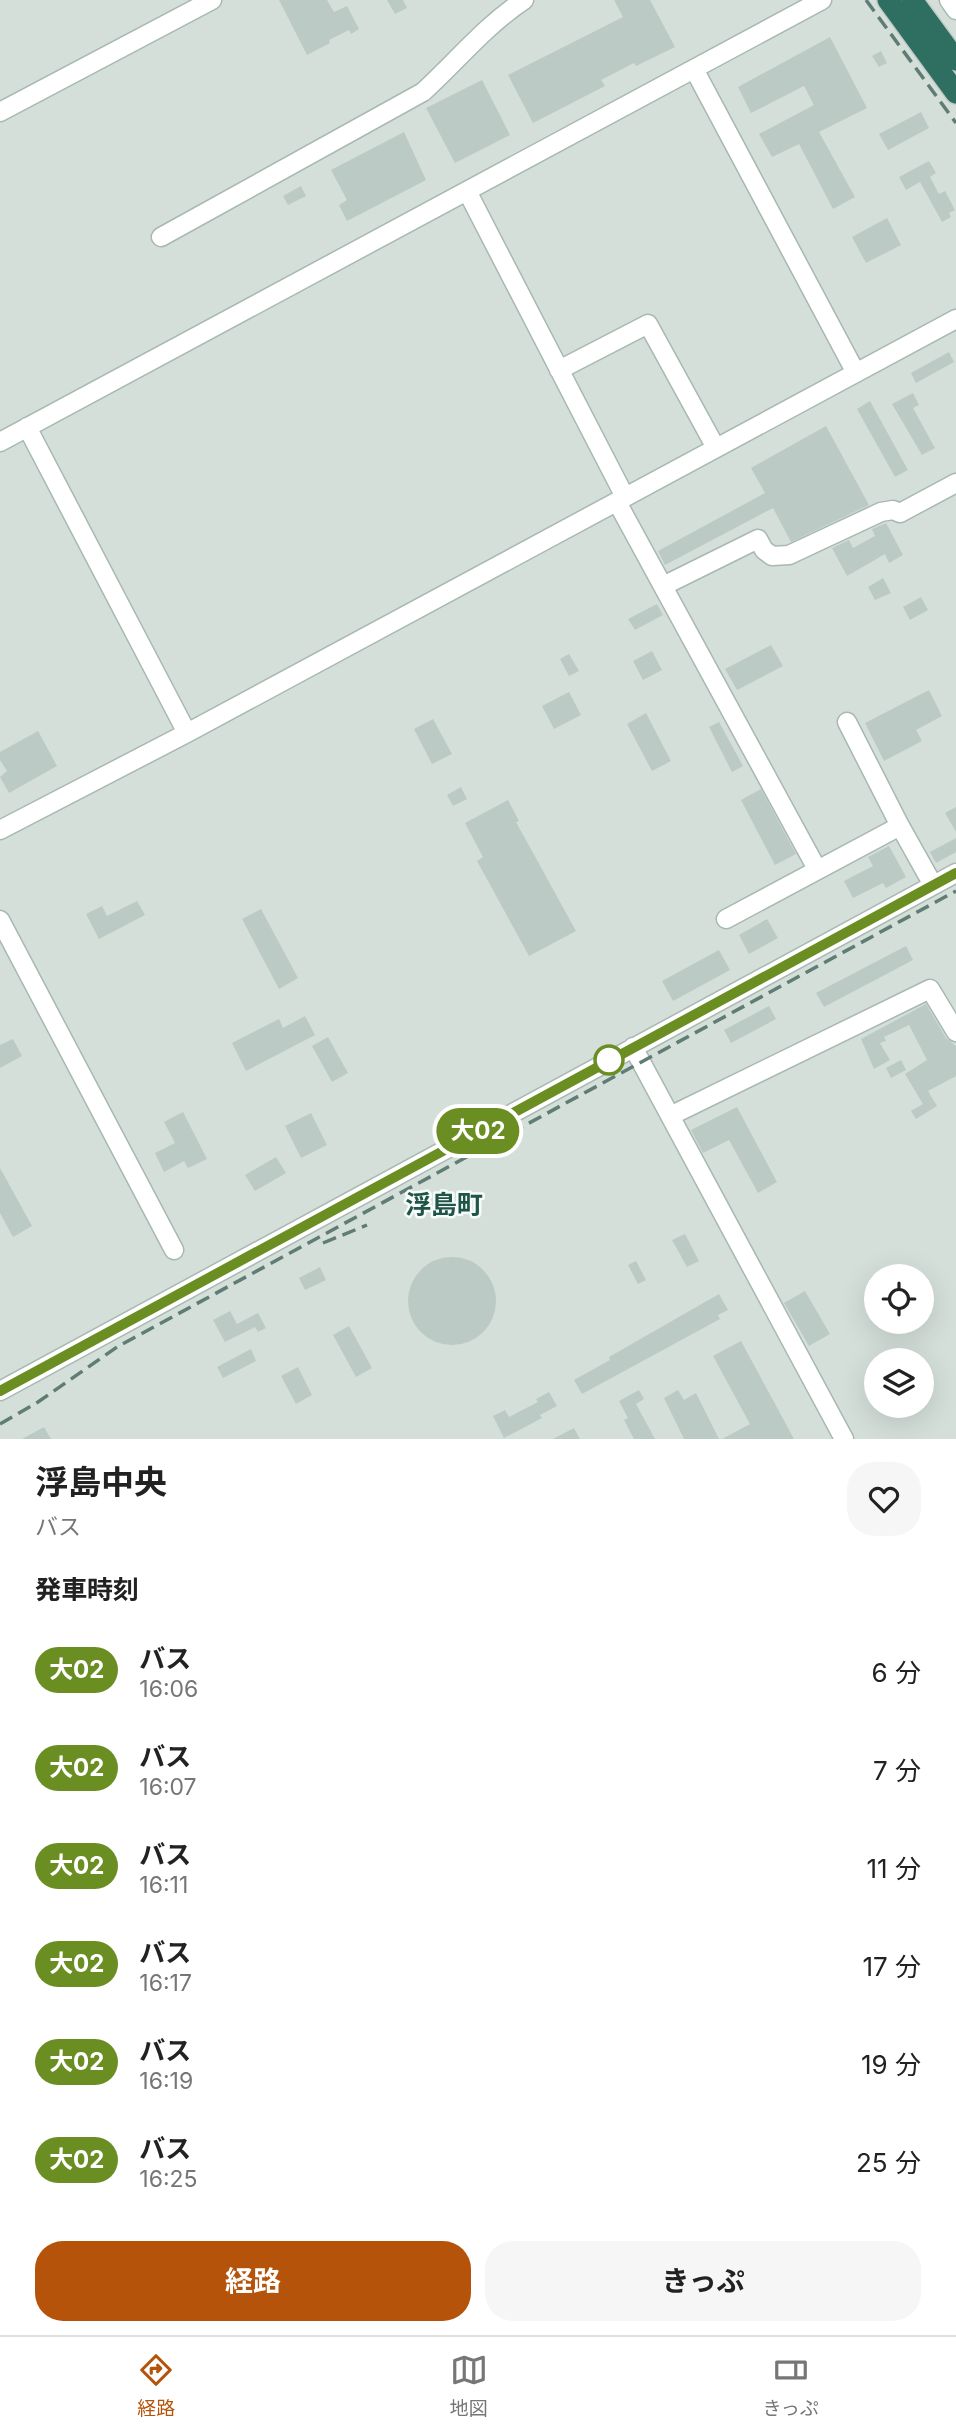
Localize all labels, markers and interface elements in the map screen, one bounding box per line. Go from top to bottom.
unlabelled marker [594,1045,624,1075]
line badge: 大02 [438,1108,518,1154]
text: 大02 [450,1116,506,1145]
district label: 浮島町 [405,1189,483,1220]
map controls [864,1264,934,1418]
button: locate [864,1264,934,1334]
button: layers [864,1348,934,1418]
text: 浮島中央 [35,1462,167,1502]
button: heart [847,1462,921,1536]
text: バス [35,1513,81,1541]
text: 発車時刻 [35,1574,139,1605]
text: バス [139,1643,191,1674]
text: 大02 [49,1655,104,1684]
text: 6 分 [872,1657,921,1688]
text: 16:06 [139,1675,198,1703]
text: バス [139,1741,191,1772]
text: 大02 [49,1753,104,1782]
text: 7 分 [873,1755,921,1786]
text: 16:07 [139,1773,197,1801]
text: バス [139,1839,191,1870]
text: 大02 [49,1851,104,1880]
text: 11 分 [867,1853,921,1884]
text: 16:11 [139,1871,188,1899]
text: バス [139,1937,191,1968]
text: 大02 [49,1949,104,1978]
text: 17 分 [862,1951,921,1982]
text: 16:17 [139,1969,192,1997]
text: バス [139,2035,191,2066]
text: 大02 [49,2047,104,2076]
text: 19 分 [861,2049,921,2080]
text: 16:19 [139,2067,193,2095]
text: バス [139,2133,191,2164]
text: 大02 [49,2145,104,2174]
text: 25 分 [856,2147,921,2178]
text: 16:25 [139,2165,198,2193]
button: 経路 [35,2241,471,2321]
button: きっぷ [485,2241,921,2321]
tab: 経路 [137,2351,175,2420]
tab: 地図 [450,2351,488,2420]
tab: きっぷ [762,2351,819,2420]

